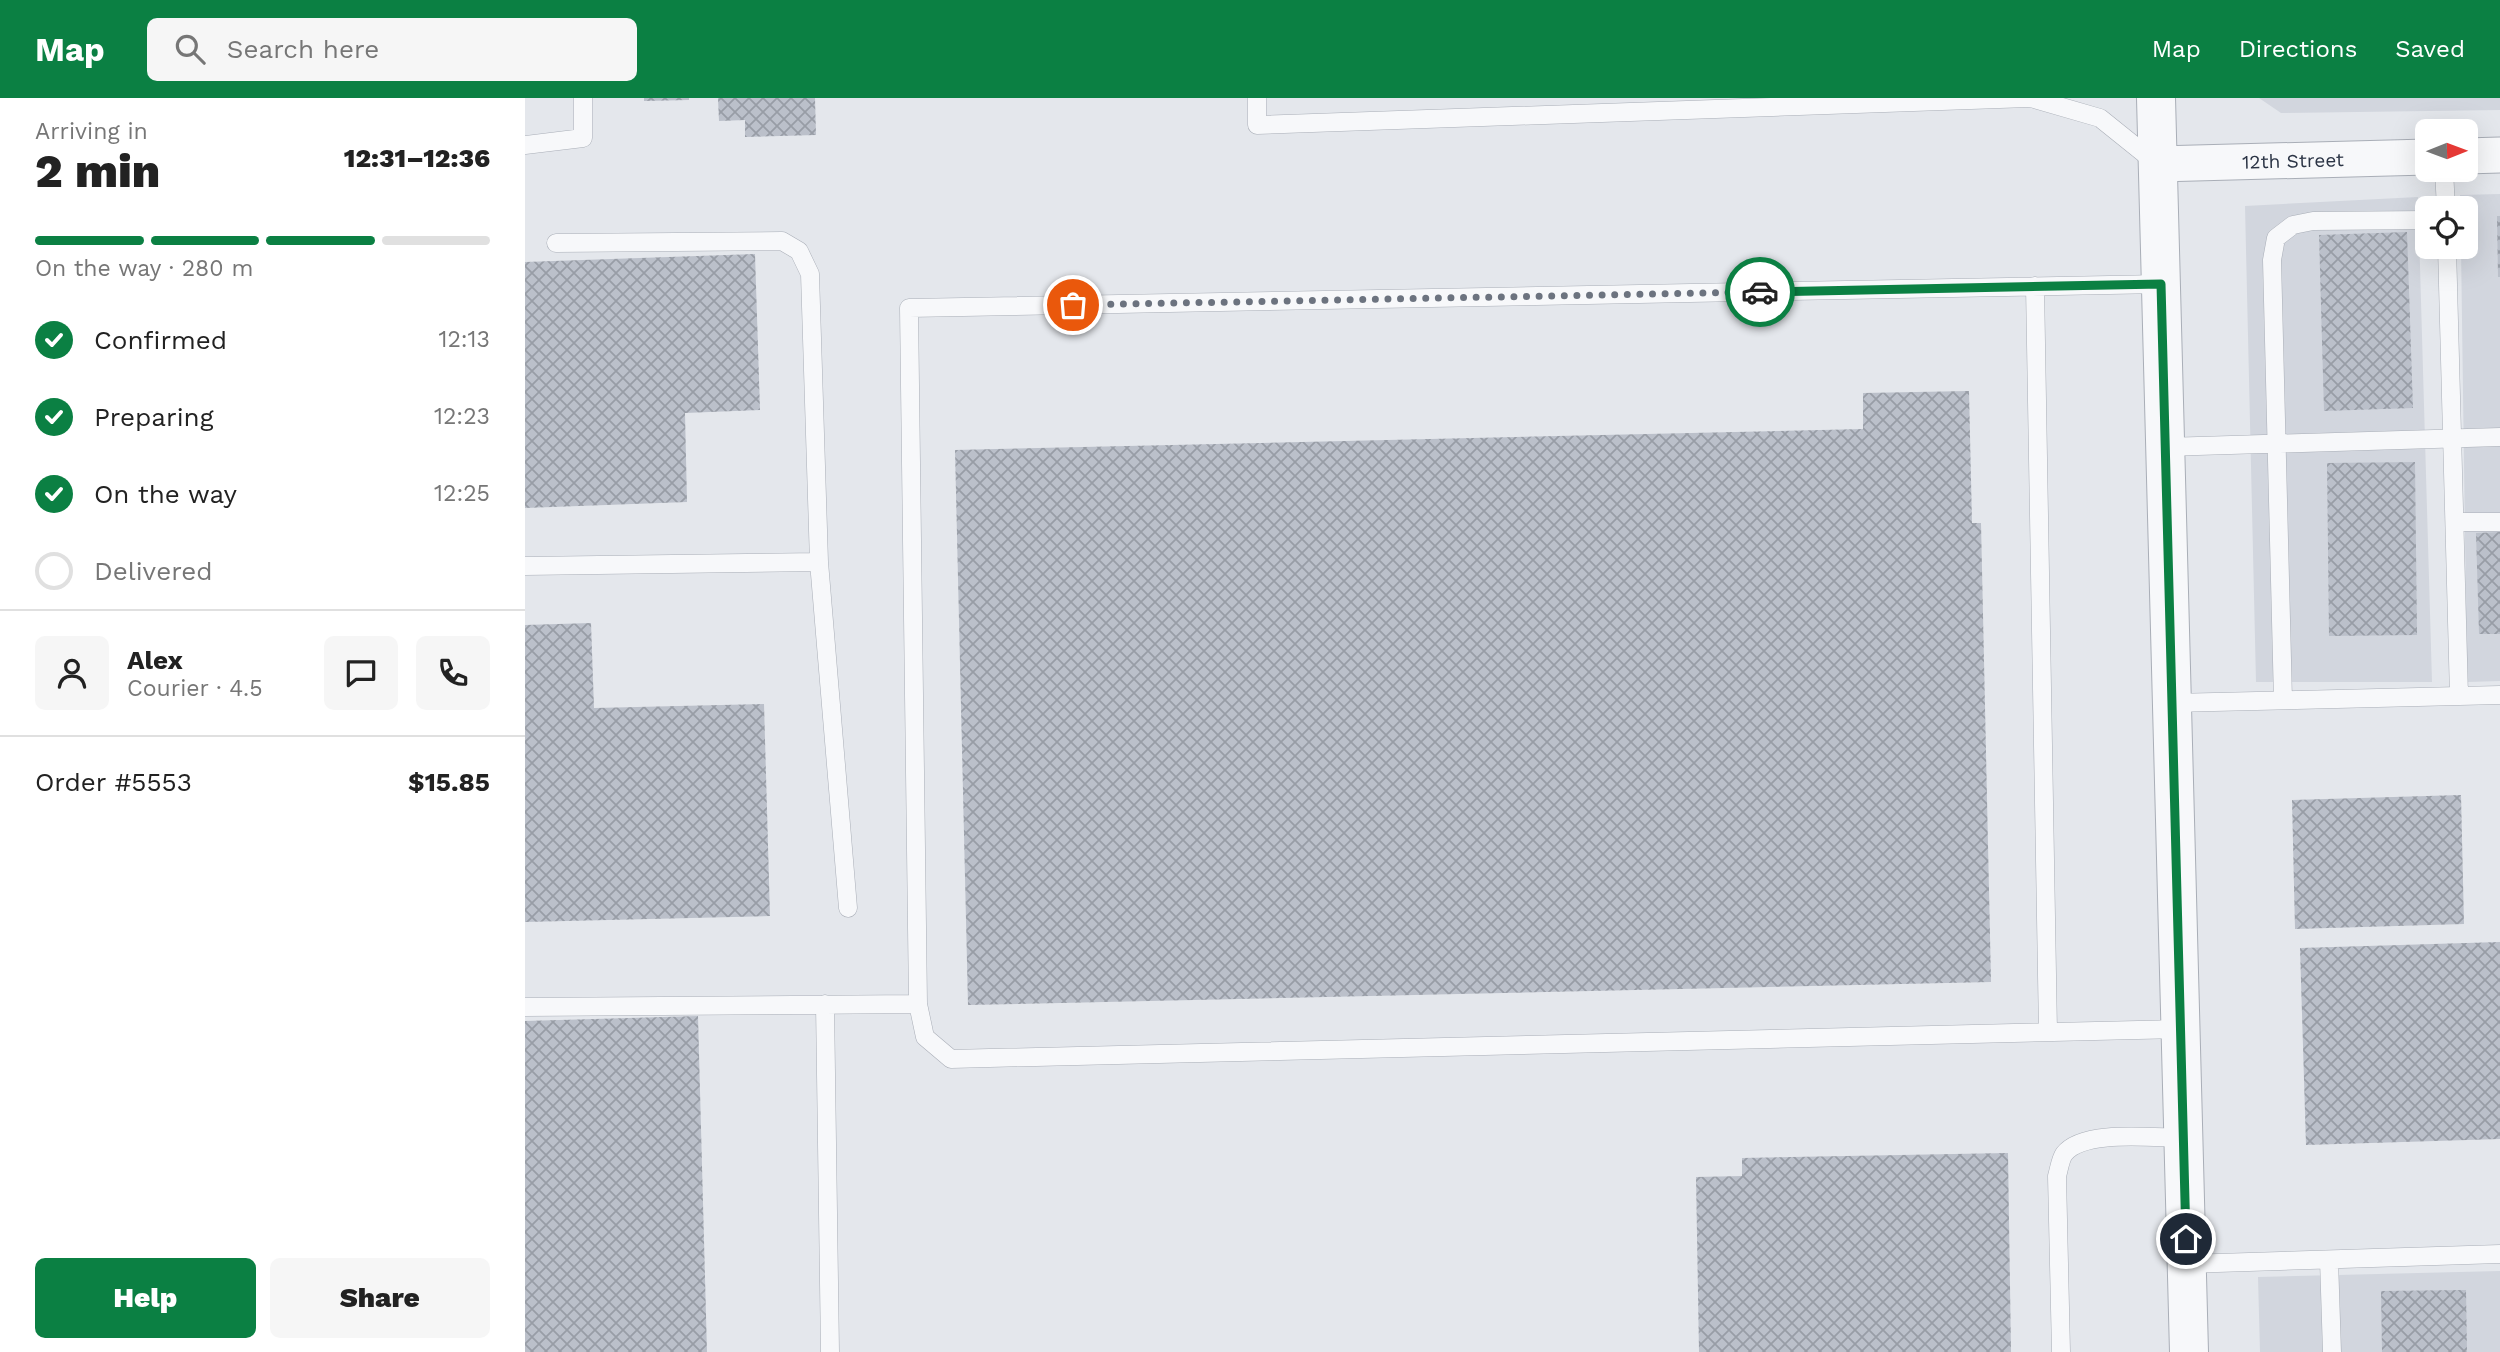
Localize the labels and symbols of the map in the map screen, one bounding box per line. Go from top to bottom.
north arrow [2415,119,2478,182]
street label: 12th Street [2242,148,2344,174]
courier [1725,257,1795,327]
pin [1043,275,1103,335]
pin [2156,1209,2216,1269]

